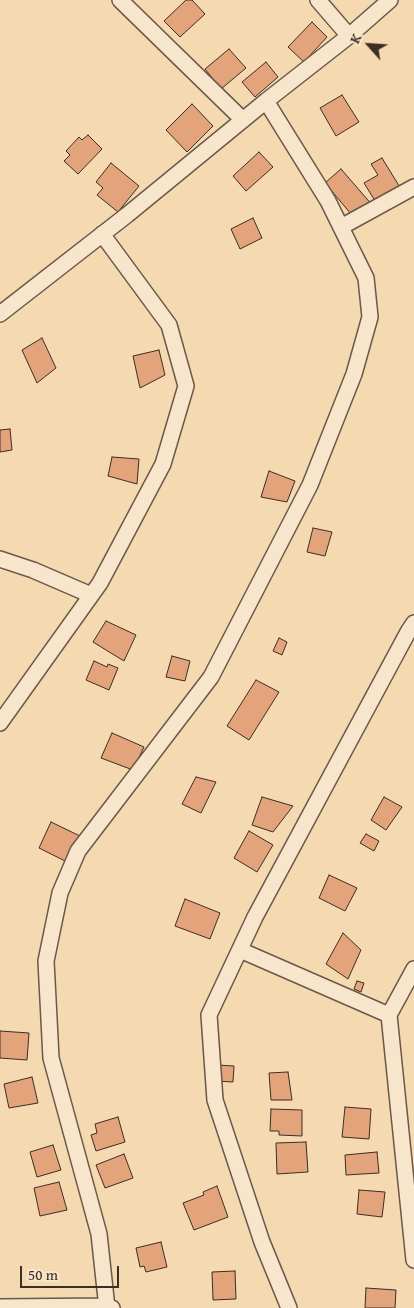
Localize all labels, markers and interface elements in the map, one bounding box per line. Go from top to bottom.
north arrow [344,20,394,70]
text: K [345,30,366,47]
scale bar [22,1256,121,1288]
text: 50 m [28,1264,58,1285]

